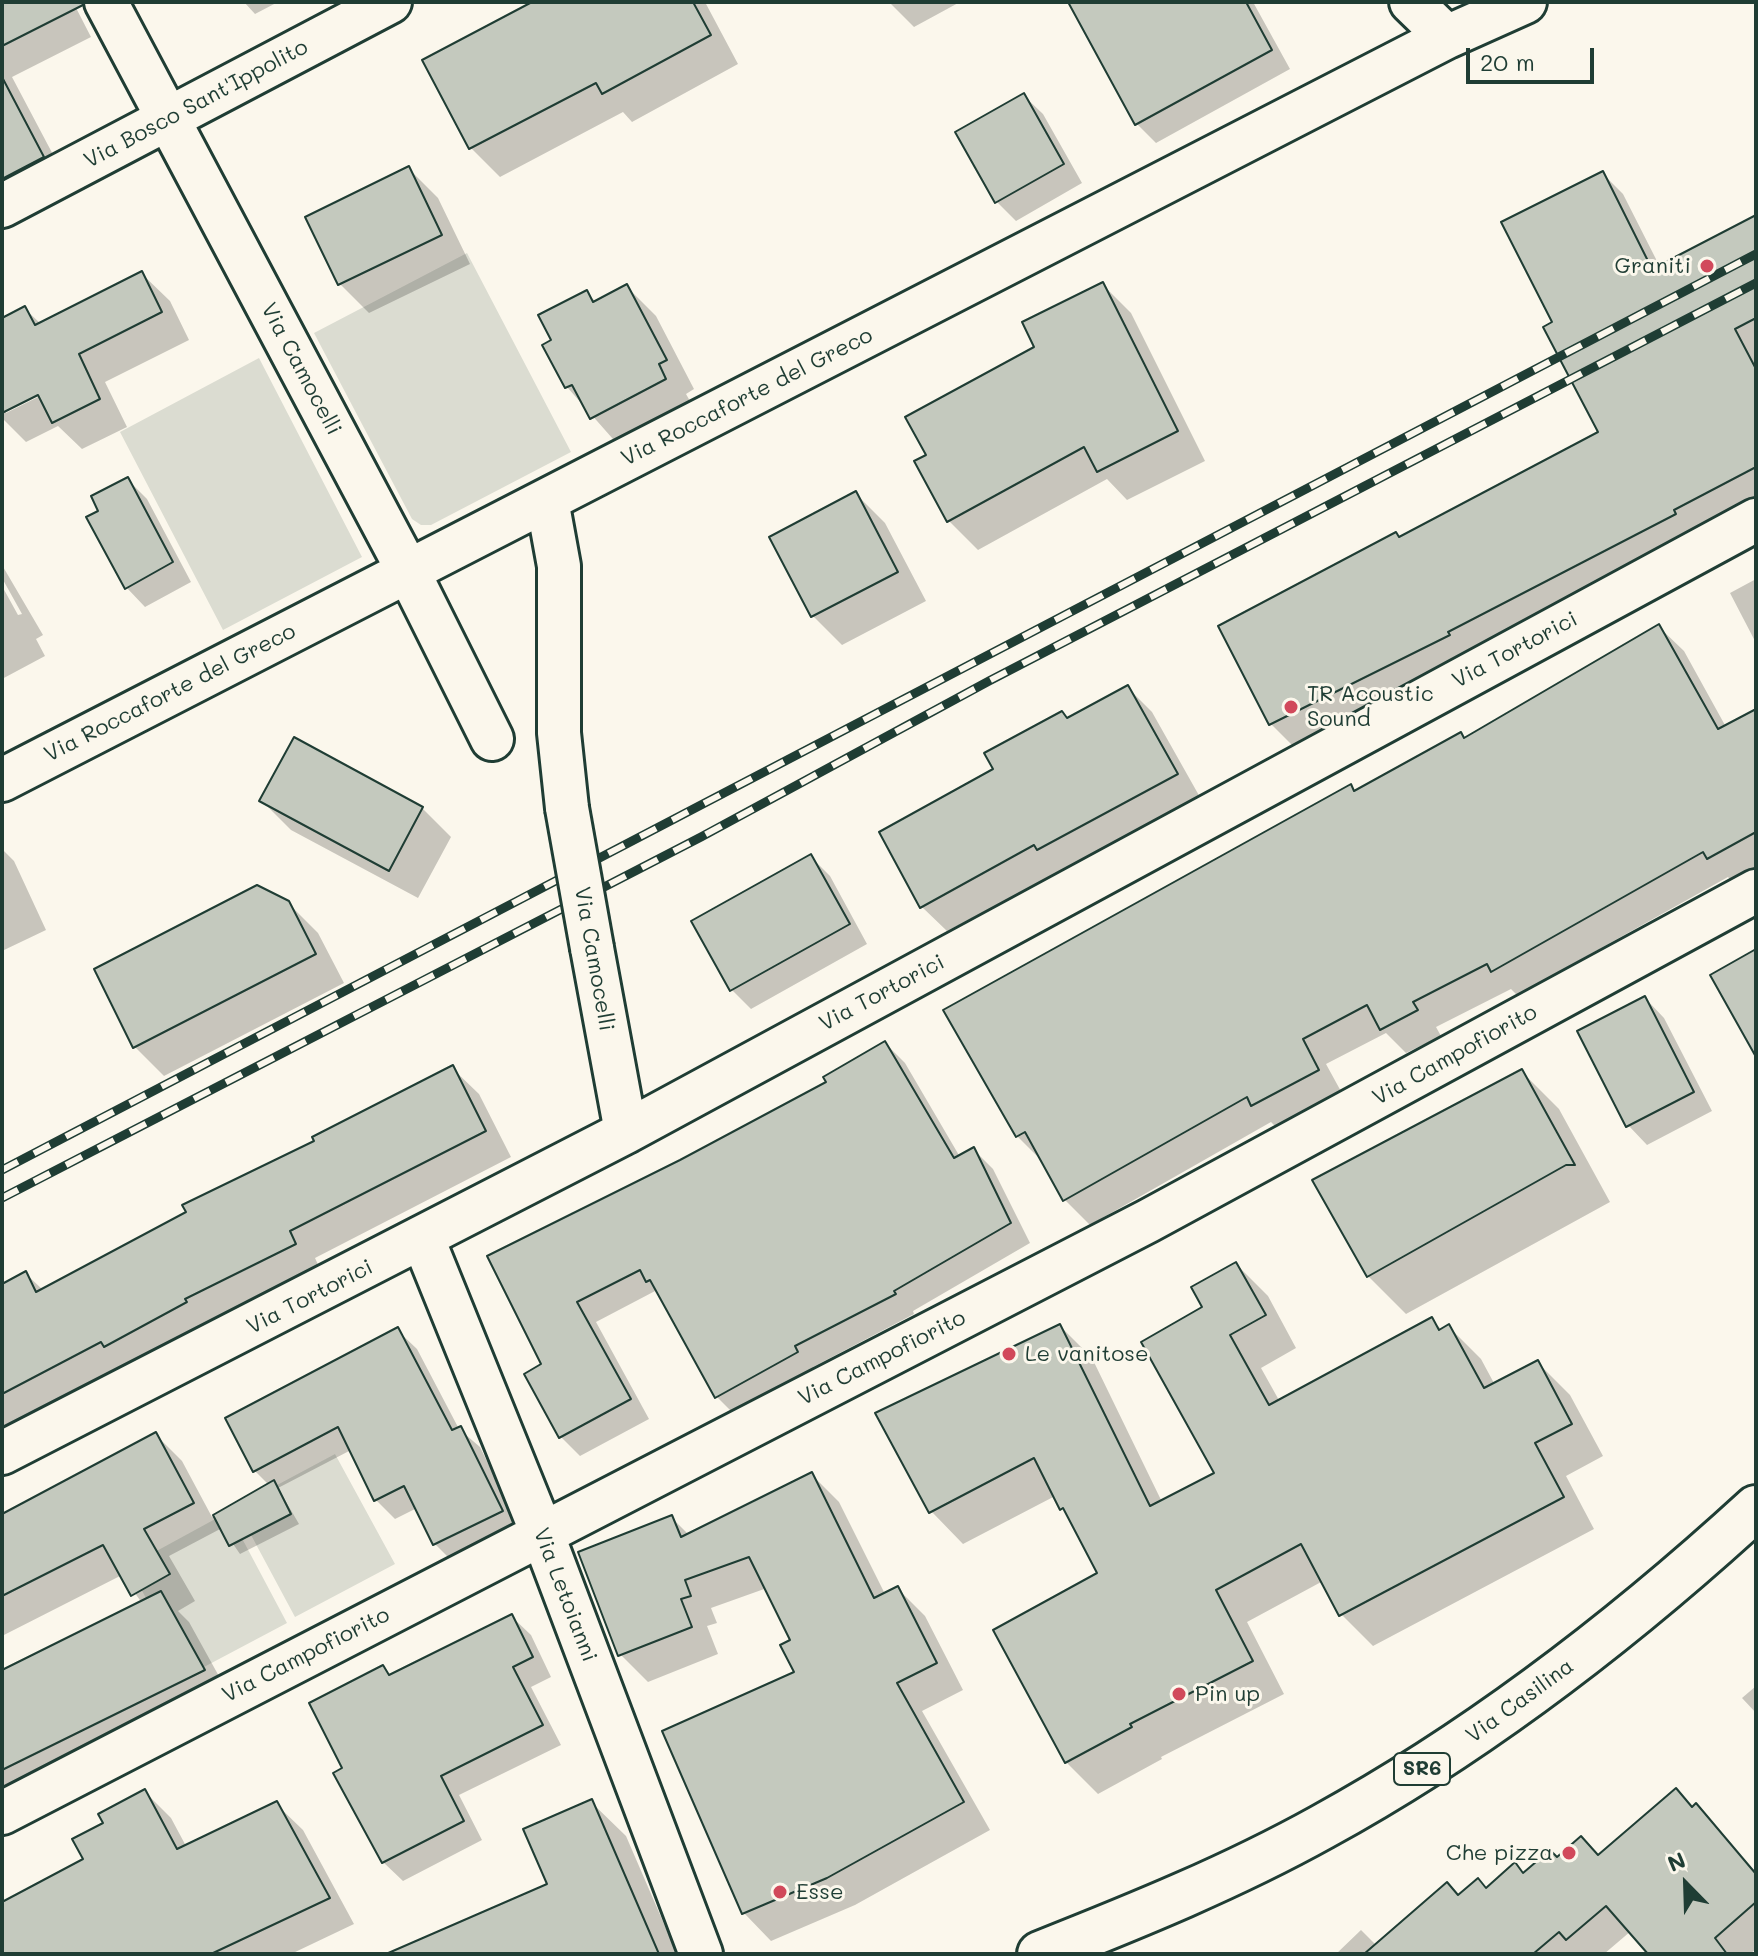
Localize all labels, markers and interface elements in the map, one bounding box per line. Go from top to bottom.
scale bar [1470,32,1598,82]
street label: Via Bosco Sant'Ippolito [80,34,312,174]
text: 20 m [1480,46,1535,77]
place label: Graniti [1615,253,1691,279]
marker: Graniti [1698,257,1716,275]
street label: Via Camocelli [255,298,347,440]
street label: Via Roccaforte del Greco [617,322,877,472]
street label: Via Tortorici [1448,606,1582,694]
street label: Via Roccaforte del Greco [40,618,300,768]
place label: TR Acoustic Sound [1307,681,1434,732]
marker: TR Acoustic Sound [1282,698,1300,716]
street label: Via Camocelli [568,885,620,1033]
street label: Via Tortorici [815,949,949,1037]
street label: Via Campofiorito [1368,999,1542,1111]
street label: Via Tortorici [242,1254,378,1340]
street label: Via Campofiorito [794,1304,970,1412]
place label: Le vanitose [1025,1341,1149,1367]
marker: Le vanitose [1000,1345,1018,1363]
street label: Via Letoianni [527,1524,603,1666]
street label: Via Campofiorito [218,1601,394,1709]
street label: Via Casilina [1461,1653,1579,1749]
place label: Pin up [1195,1681,1260,1707]
marker: Pin up [1170,1685,1188,1703]
road number: SR6 [1394,1753,1450,1785]
place label: Che pizza [1446,1840,1553,1866]
marker: Che pizza [1560,1844,1578,1862]
north arrow [1646,1844,1726,1924]
text: N [1663,1845,1690,1878]
place label: Esse [796,1879,844,1905]
marker: Esse [771,1883,789,1901]

